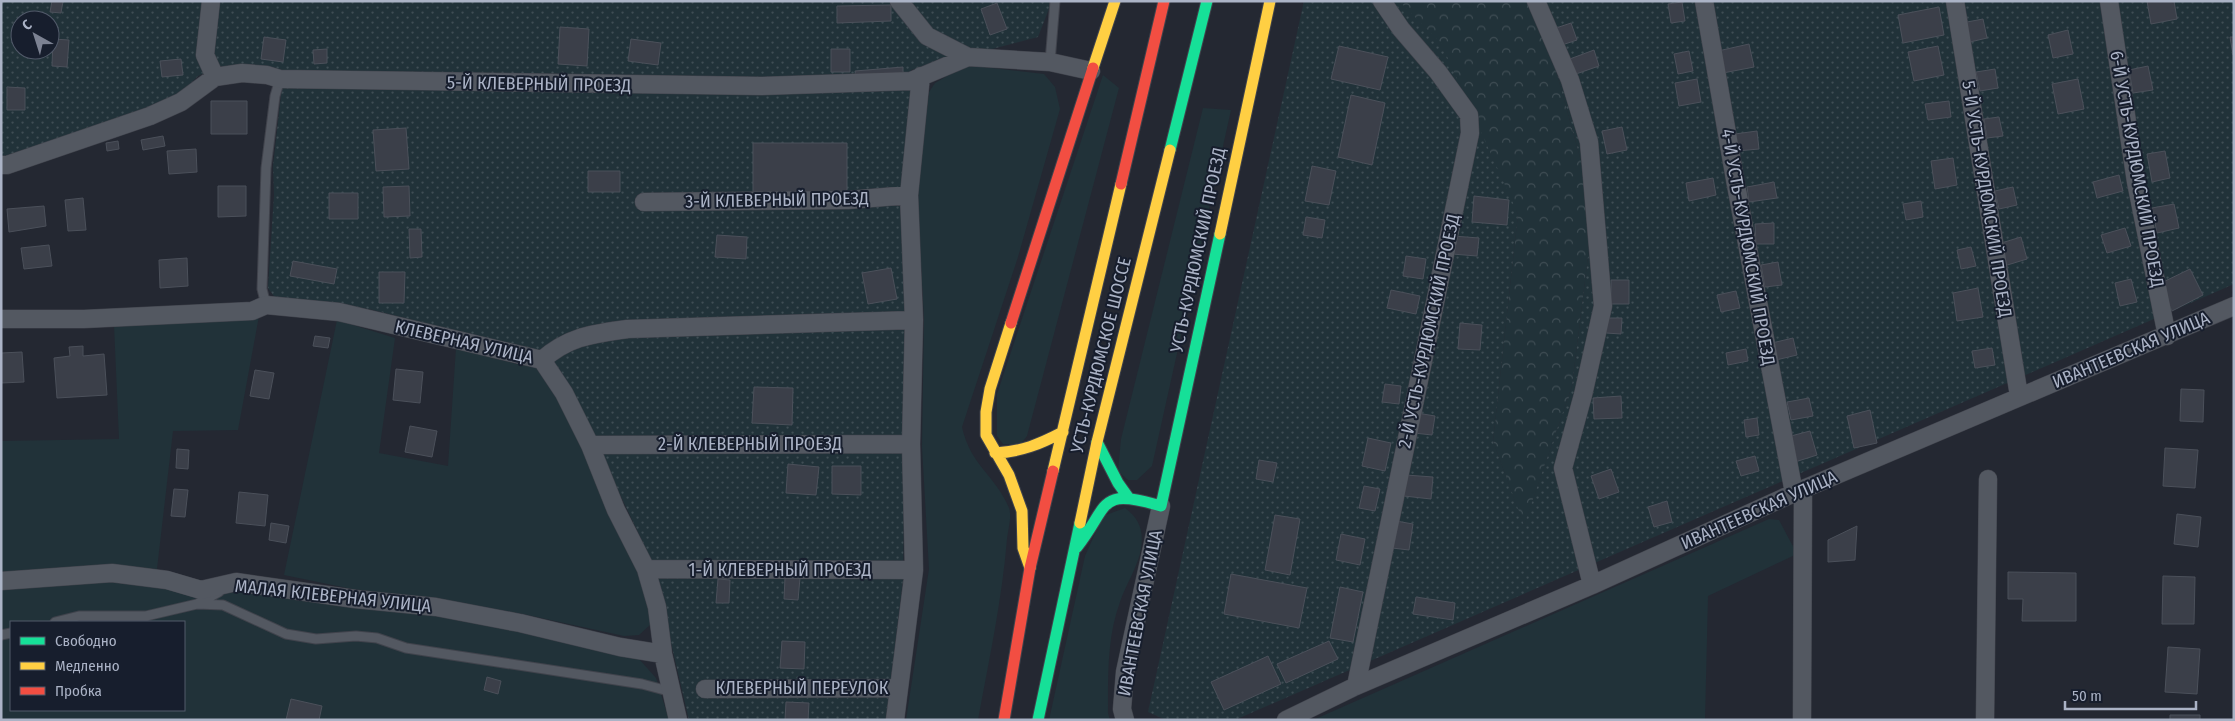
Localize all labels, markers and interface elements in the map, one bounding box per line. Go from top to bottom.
north arrow [10,10,60,60]
text: С [19,16,36,34]
street label: 6-Й УСТЬ-КУРДЮМСКИЙ ПРОЕЗД [2105,49,2169,289]
street label: 5-Й КЛЕВЕРНЫЙ ПРОЕЗД [447,71,631,97]
street label: 5-Й УСТЬ-КУРДЮМСКИЙ ПРОЕЗД [1957,79,2017,319]
street label: 4-Й УСТЬ-КУРДЮМСКИЙ ПРОЕЗД [1716,127,1780,367]
street label: УСТЬ-КУРДЮМСКИЙ ПРОЕЗД [1165,145,1230,356]
street label: 3-Й КЛЕВЕРНЫЙ ПРОЕЗД [685,187,869,213]
street label: 2-Й УСТЬ-КУРДЮМСКИЙ ПРОЕЗД [1393,212,1465,450]
street label: УСТЬ-КУРДЮМСКОЕ ШОССЕ [1066,255,1136,456]
street label: ИВАНТЕЕВСКАЯ УЛИЦА [2049,307,2213,393]
street label: КЛЕВЕРНАЯ УЛИЦА [393,315,536,369]
street label: 2-Й КЛЕВЕРНЫЙ ПРОЕЗД [658,433,842,455]
street label: ИВАНТЕЕВСКАЯ УЛИЦА [1677,465,1841,554]
street label: ИВАНТЕЕВСКАЯ УЛИЦА [1113,528,1167,698]
street label: 1-Й КЛЕВЕРНЫЙ ПРОЕЗД [689,559,871,581]
street label: МАЛАЯ КЛЕВЕРНАЯ УЛИЦА [234,575,433,617]
legend [10,621,185,711]
text: Свободно [55,632,117,650]
text: Медленно [55,657,120,675]
street label: КЛЕВЕРНЫЙ ПЕРЕУЛОК [716,677,889,699]
scale bar [2065,678,2196,710]
text: Пробка [55,682,102,700]
text: 50 m [2072,687,2102,705]

